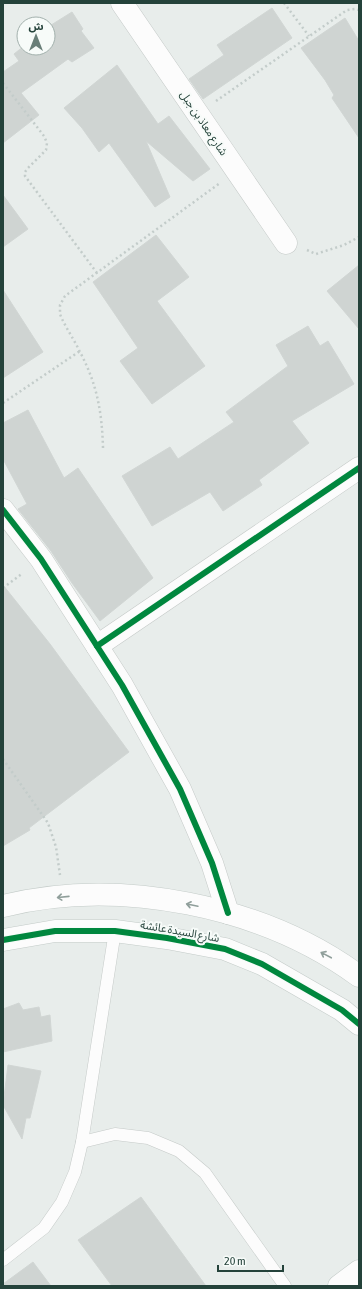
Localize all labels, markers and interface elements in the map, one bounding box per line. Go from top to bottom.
north arrow [16,16,56,56]
text: ش [28,20,44,33]
street label: شارع معاذ بن جبل [176,88,230,159]
one-way arrow [57,894,70,901]
one-way arrow [186,901,199,909]
street label: شارع السيدة عائشة [139,918,221,946]
one-way arrow [320,951,332,958]
scale bar [218,1247,283,1273]
text: 20 m [224,1254,246,1268]

